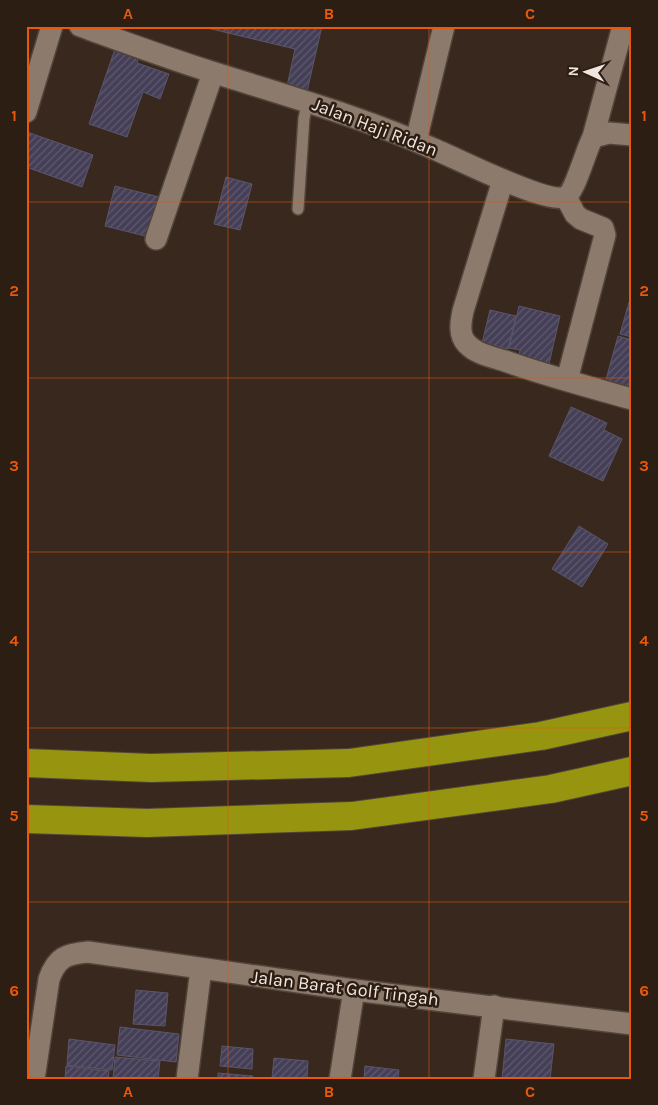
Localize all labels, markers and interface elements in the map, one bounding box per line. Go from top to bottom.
text: A [123,4,133,23]
text: B [324,4,334,23]
text: C [525,4,535,23]
north arrow [560,48,610,98]
text: N [565,66,582,77]
street label: Jalan Haji Ridan [309,93,441,161]
text: 1 [11,106,17,125]
text: 1 [641,106,647,125]
text: 2 [9,281,19,300]
text: 2 [639,281,649,300]
text: 3 [9,456,19,475]
text: 3 [639,456,649,475]
text: 4 [9,631,19,650]
text: 4 [639,631,649,650]
text: 5 [9,806,19,825]
text: 5 [639,806,649,825]
street label: Jalan Barat Golf Tingah [250,966,440,1010]
text: 6 [9,981,19,1000]
text: 6 [639,981,649,1000]
text: A [123,1082,133,1101]
text: B [324,1082,334,1101]
text: C [525,1082,535,1101]

